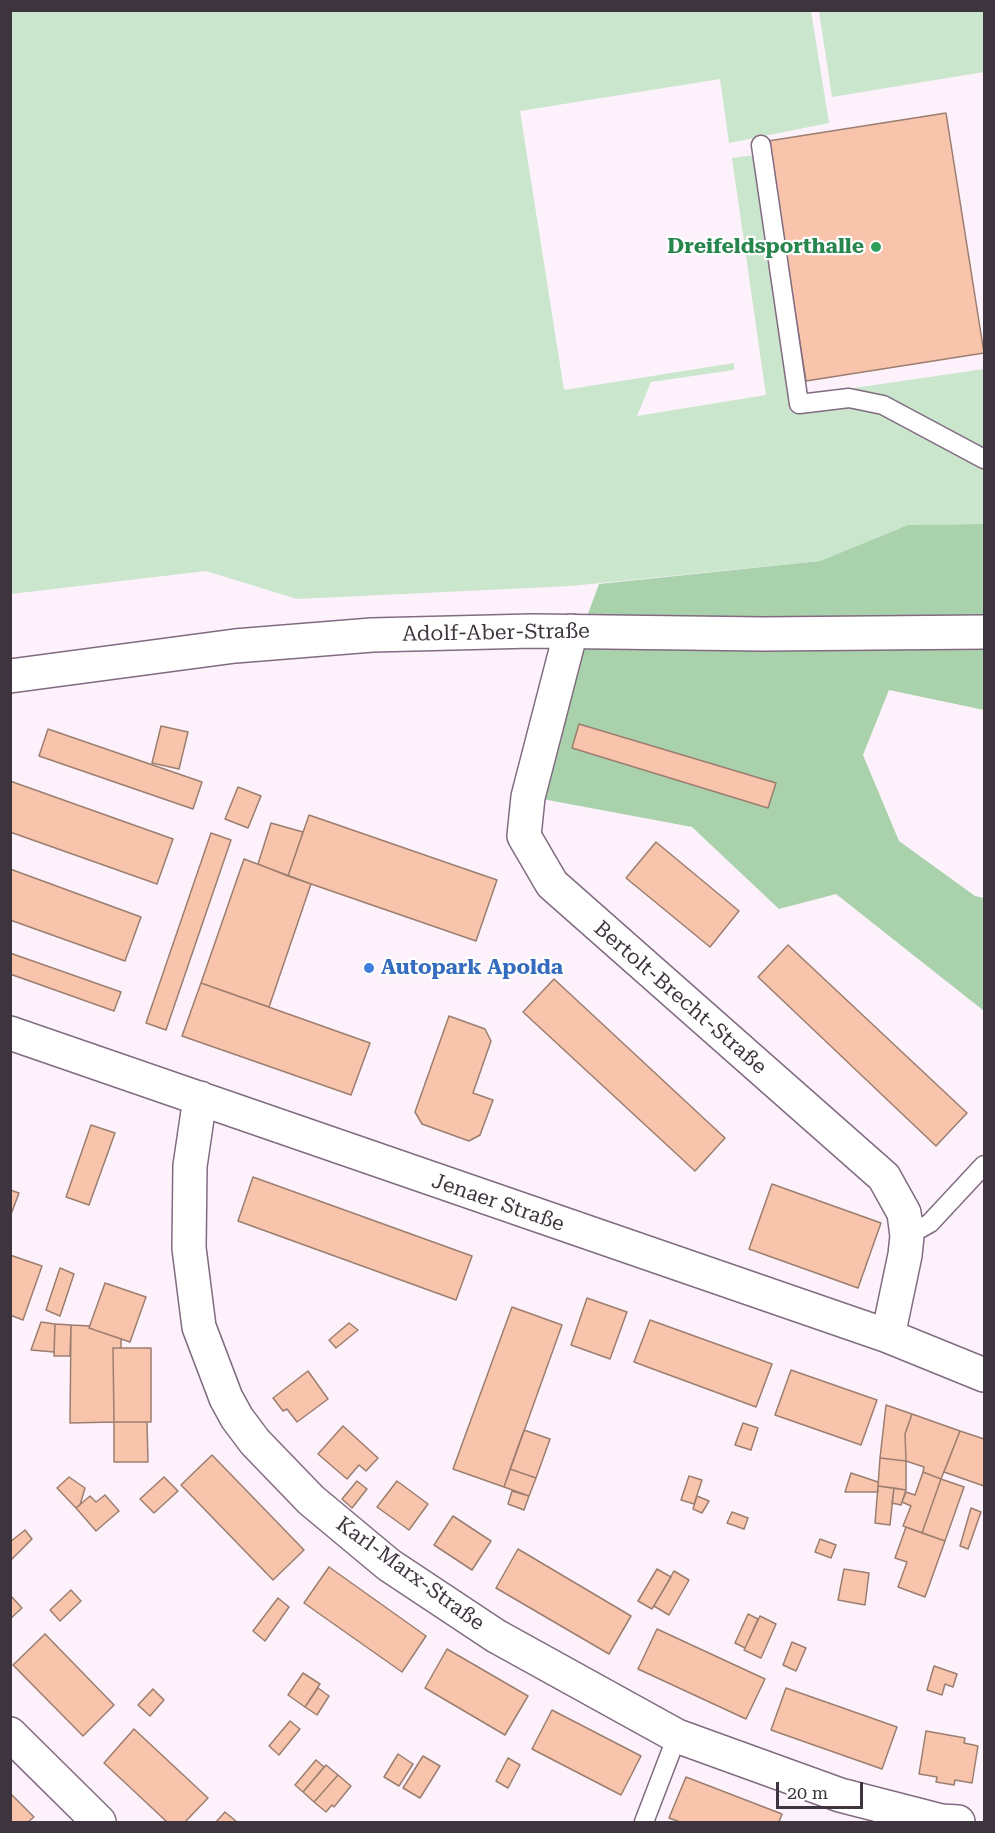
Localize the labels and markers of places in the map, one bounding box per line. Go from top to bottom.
place label: Dreifeldsporthalle [667,234,864,260]
marker: Dreifeldsporthalle [869,240,883,254]
place label: Autopark Apolda [381,955,563,981]
marker: Autopark Apolda [362,961,376,975]

